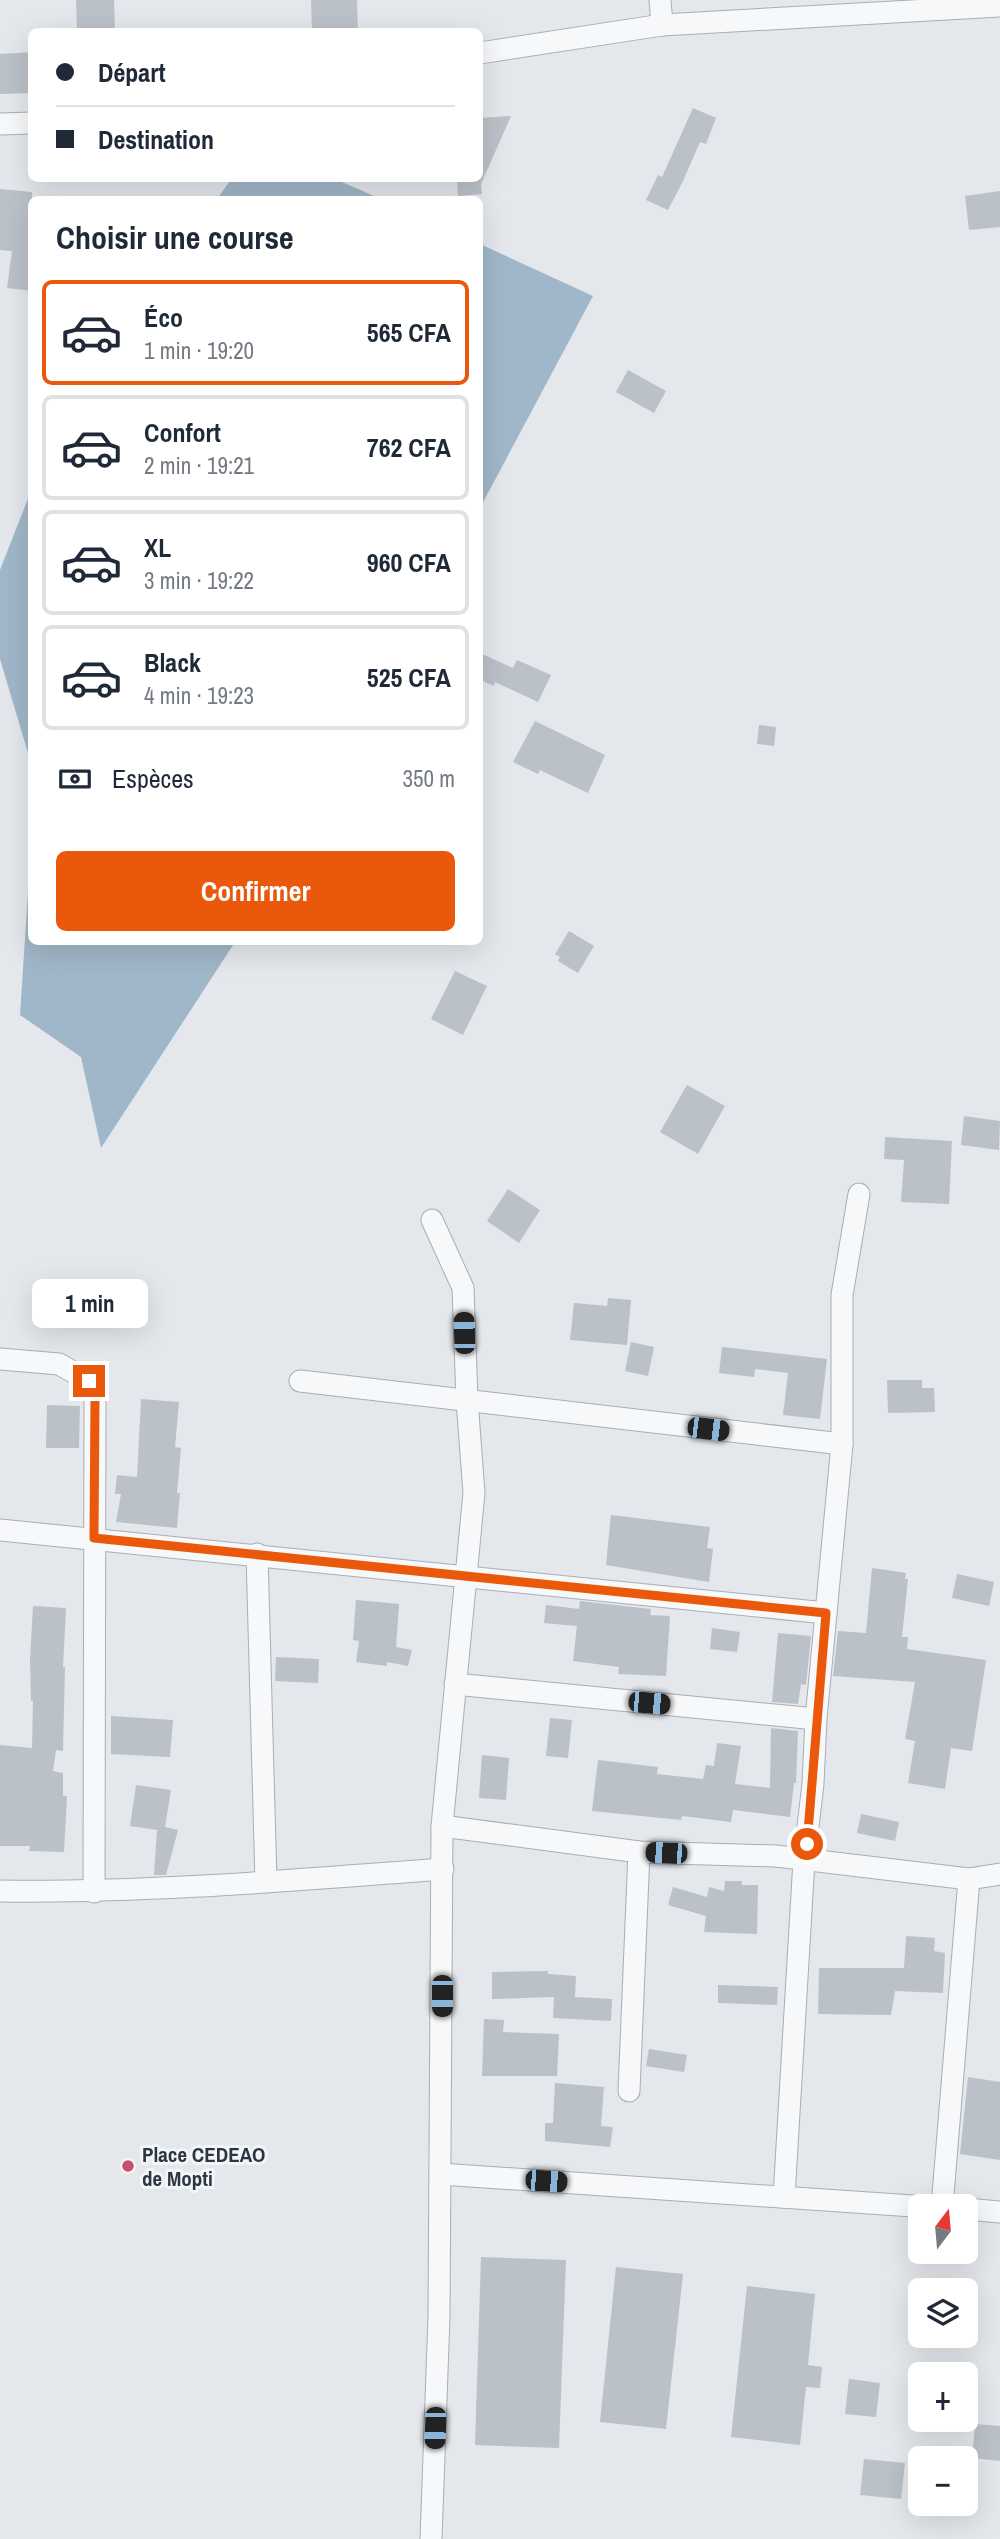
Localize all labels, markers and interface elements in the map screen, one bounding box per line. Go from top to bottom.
text: Départ [98,55,166,90]
text: Destination [98,122,214,157]
text: Choisir une course [56,216,294,259]
text: Éco [144,300,183,335]
icon: car [60,301,123,364]
text: 565 CFA [367,315,451,350]
text: 1 min · 19:20 [144,335,254,366]
text: Confort [144,415,221,450]
icon: car [60,416,123,479]
text: 762 CFA [367,430,451,465]
text: 2 min · 19:21 [144,450,254,481]
text: XL [144,530,171,565]
icon: car [60,531,123,594]
text: 960 CFA [367,545,451,580]
text: 3 min · 19:22 [144,565,254,596]
text: Black [144,645,201,680]
icon: car [60,646,123,709]
text: 525 CFA [367,660,451,695]
text: 4 min · 19:23 [144,680,254,711]
icon: cash [56,760,94,798]
text: Espèces [112,761,194,796]
text: 350 m [403,763,455,794]
button: Confirmer [56,851,455,931]
callout: 1 min [31,1280,147,1328]
text: 1 min [65,1288,115,1319]
car [453,1312,476,1354]
route end [73,1365,105,1397]
car [686,1416,731,1442]
car [628,1691,671,1715]
route start [791,1828,823,1860]
car [645,1842,688,1864]
car [432,1975,453,2017]
place label: Place CEDEAO de Mopti [142,2140,265,2193]
marker: Place CEDEAO de Mopti [120,2158,136,2174]
car [525,2169,568,2193]
north arrow [908,2194,978,2264]
map controls [908,2194,978,2516]
button: layers [908,2278,978,2348]
button: + [908,2362,978,2432]
car [424,2407,447,2449]
button: − [908,2446,978,2516]

